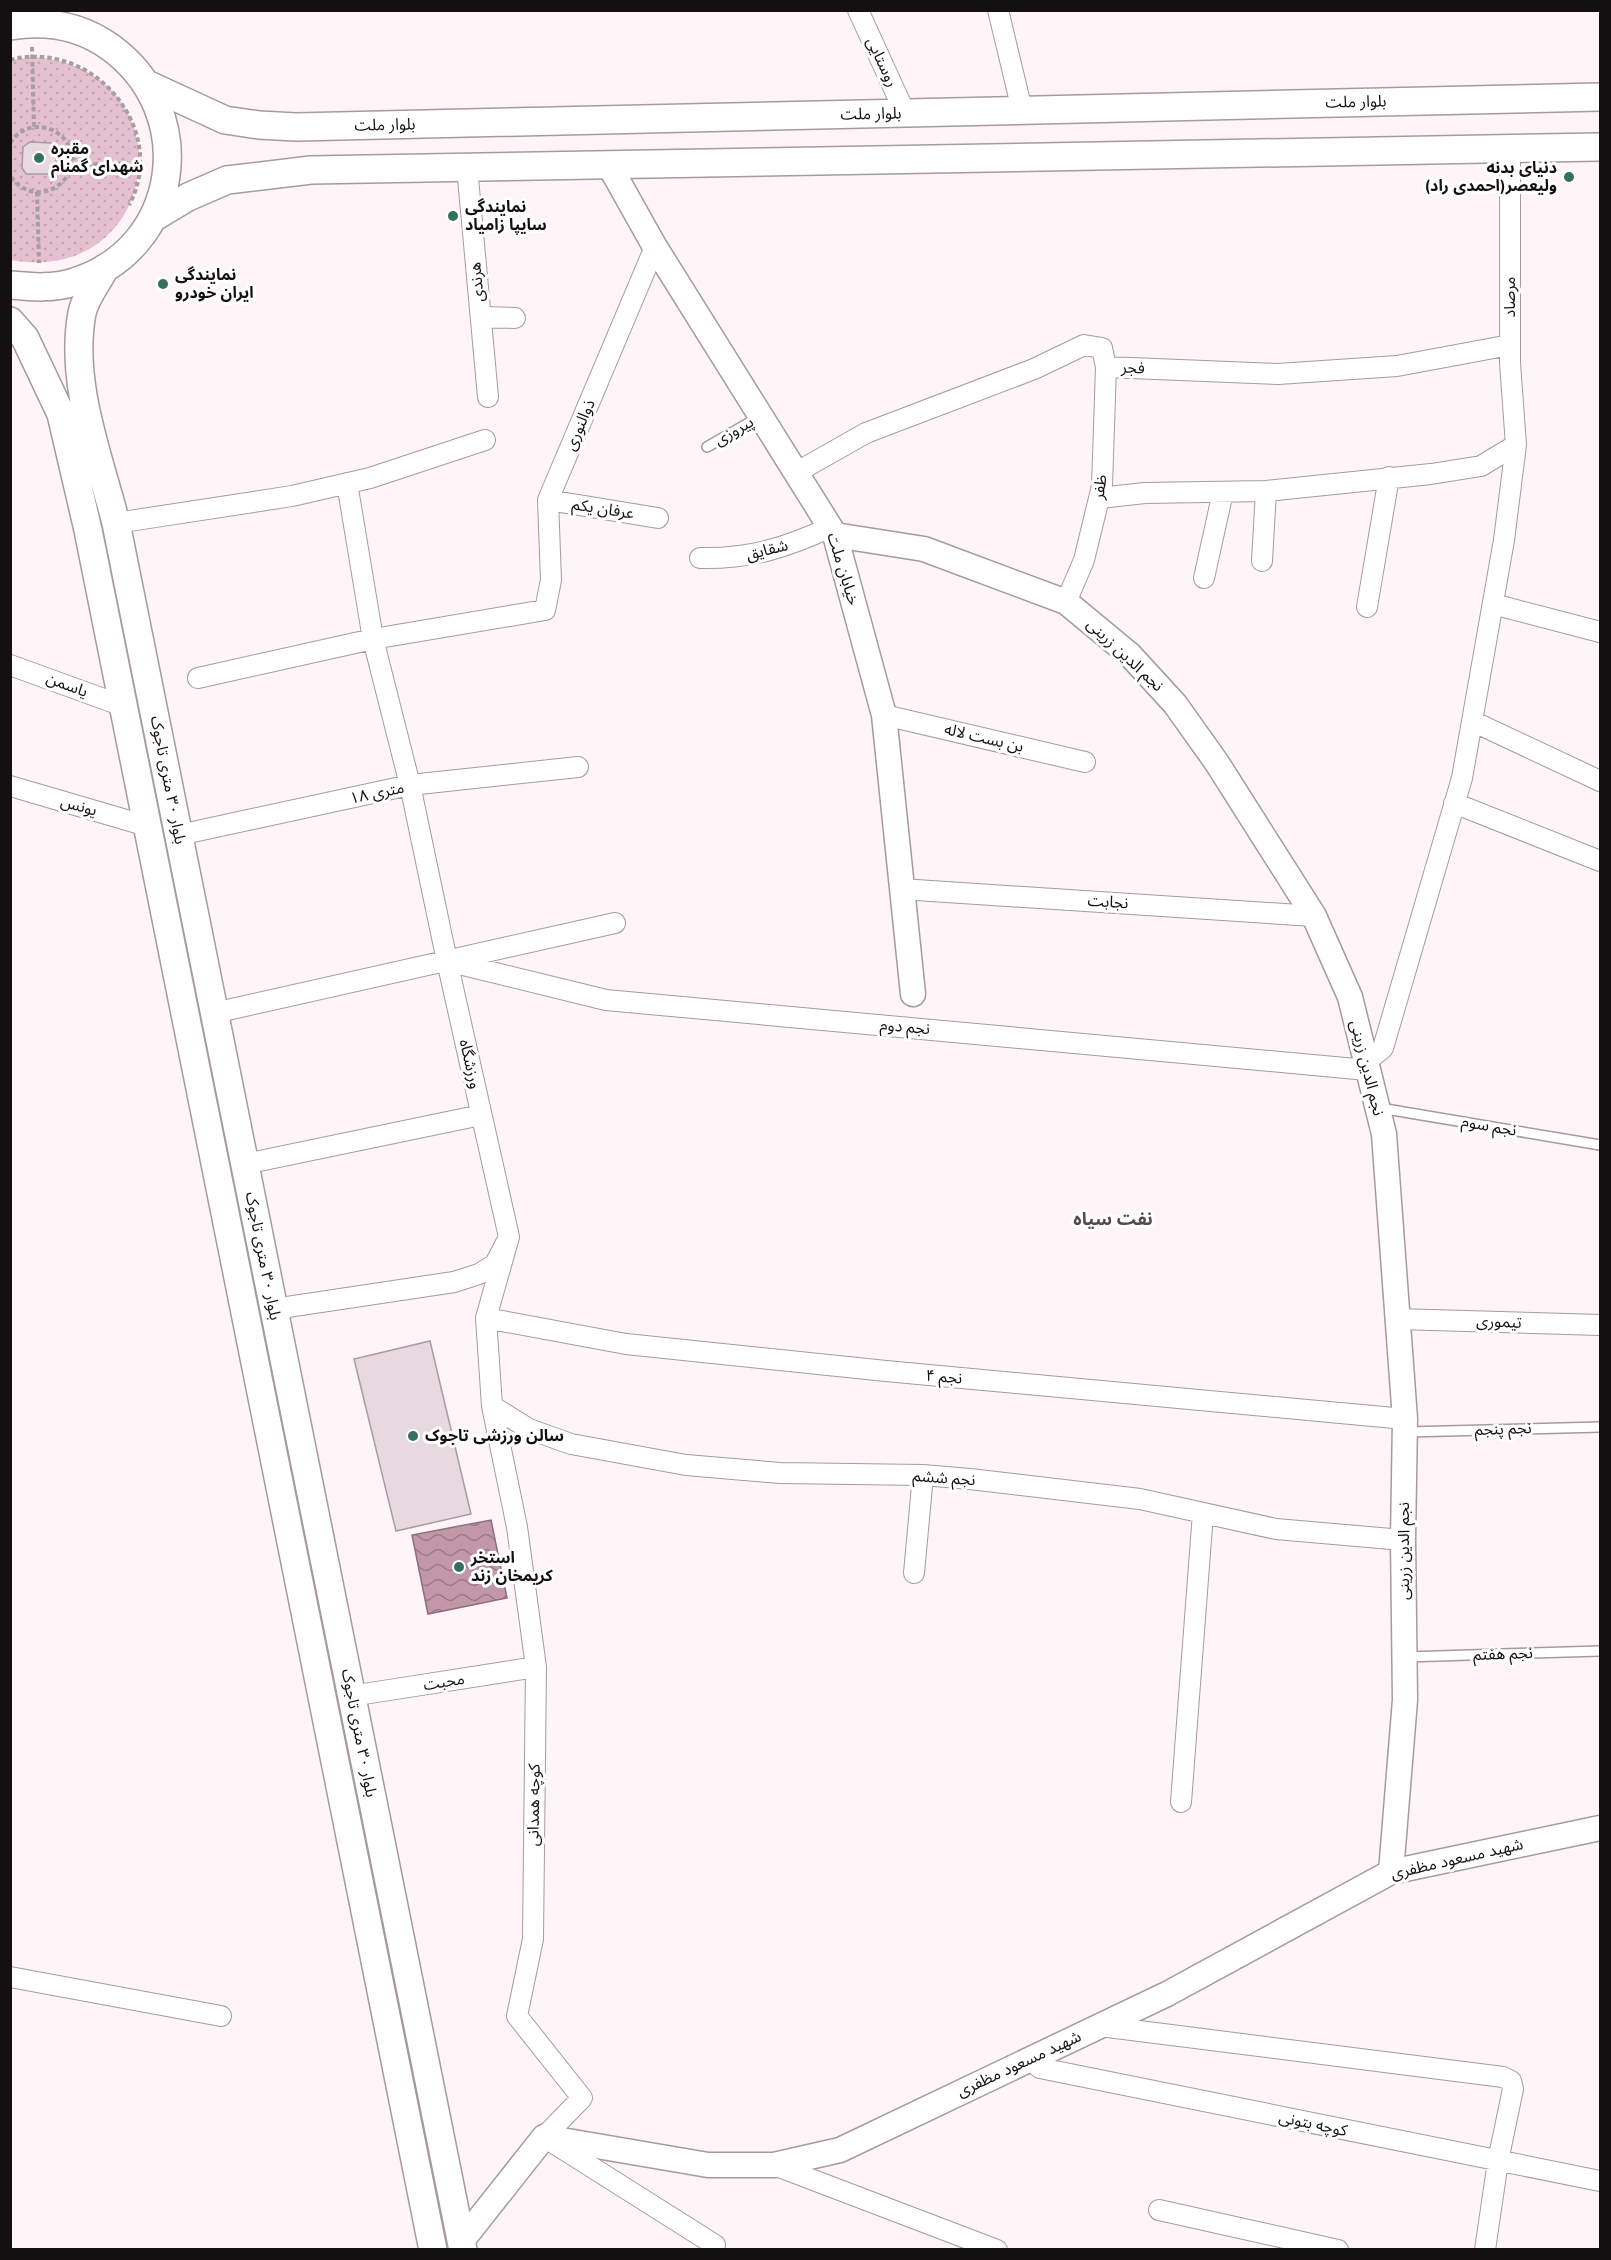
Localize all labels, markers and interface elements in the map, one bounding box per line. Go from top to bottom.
street label: روستایی [861,33,903,91]
street label: بلوار ملت [1325,90,1387,114]
street label: بلوار ملت [840,102,902,126]
street label: بلوار ملت [354,113,416,137]
place label: مقبره شهدای گمنام [51,138,144,178]
marker: مقبره شهدای گمنام [32,151,46,165]
place label: دنیای بدنه ولیعصر(احمدی راد) [1424,157,1557,197]
marker: دنیای بدنه ولیعصر(احمدی راد) [1562,170,1576,184]
place label: نمایندگی سایپا زامیاد [465,196,547,236]
marker: نمایندگی سایپا زامیاد [446,209,460,223]
street label: هرندی [464,261,490,303]
place label: نمایندگی ایران خودرو [175,264,254,304]
marker: نمایندگی ایران خودرو [156,277,170,291]
street label: مرصاد [1499,277,1521,318]
street label: فجر [1120,357,1145,379]
street label: ذوالنوری [559,396,601,454]
street label: پیروزی [710,411,758,451]
street label: ظفر [1087,473,1113,502]
street label: عرفان یکم [570,493,636,526]
street label: خیابان ملت [822,530,864,608]
street label: شقایق [744,534,790,566]
street label: نجم الدین زرینی [1081,614,1168,697]
street label: یاسمن [43,667,91,703]
street label: بلوار ۳۰ متری تاجوک [145,714,191,846]
street label: بن بست لاله [942,718,1026,758]
street label: ۱۸ متری [348,776,406,810]
street label: یونس [58,790,100,822]
street label: نجابت [1087,890,1129,914]
street label: نجم دوم [879,1014,931,1041]
street label: نجم الدین زرینی [1344,1018,1390,1118]
street label: ورزشگاه [454,1037,486,1091]
street label: نجم سوم [1460,1110,1518,1143]
street label: بلوار ۳۰ متری تاجوک [240,1190,286,1322]
district label: نفت سیاه [1073,1207,1153,1231]
street label: تیموری [1476,1310,1522,1334]
street label: نجم ۴ [925,1364,963,1391]
street label: نجم پنجم [1474,1417,1532,1442]
place label: سالن ورزشی تاجوک [425,1425,564,1447]
marker: سالن ورزشی تاجوک [406,1429,420,1443]
street label: نجم ششم [912,1465,976,1492]
street label: نجم الدین زرینی [1393,1502,1416,1600]
place label: استخر کریمخان زند [470,1547,553,1587]
marker: استخر کریمخان زند [452,1560,466,1574]
street label: نجم هفتم [1473,1642,1533,1667]
street label: بلوار ۳۰ متری تاجوک [336,1667,382,1799]
street label: محبت [422,1668,466,1696]
street label: کوچه همدانی [522,1763,546,1846]
street label: شهید مسعود مظفری [1389,1833,1525,1885]
street label: شهید مسعود مظفری [953,2025,1085,2103]
street label: کوچه بتونی [1277,2106,1350,2142]

